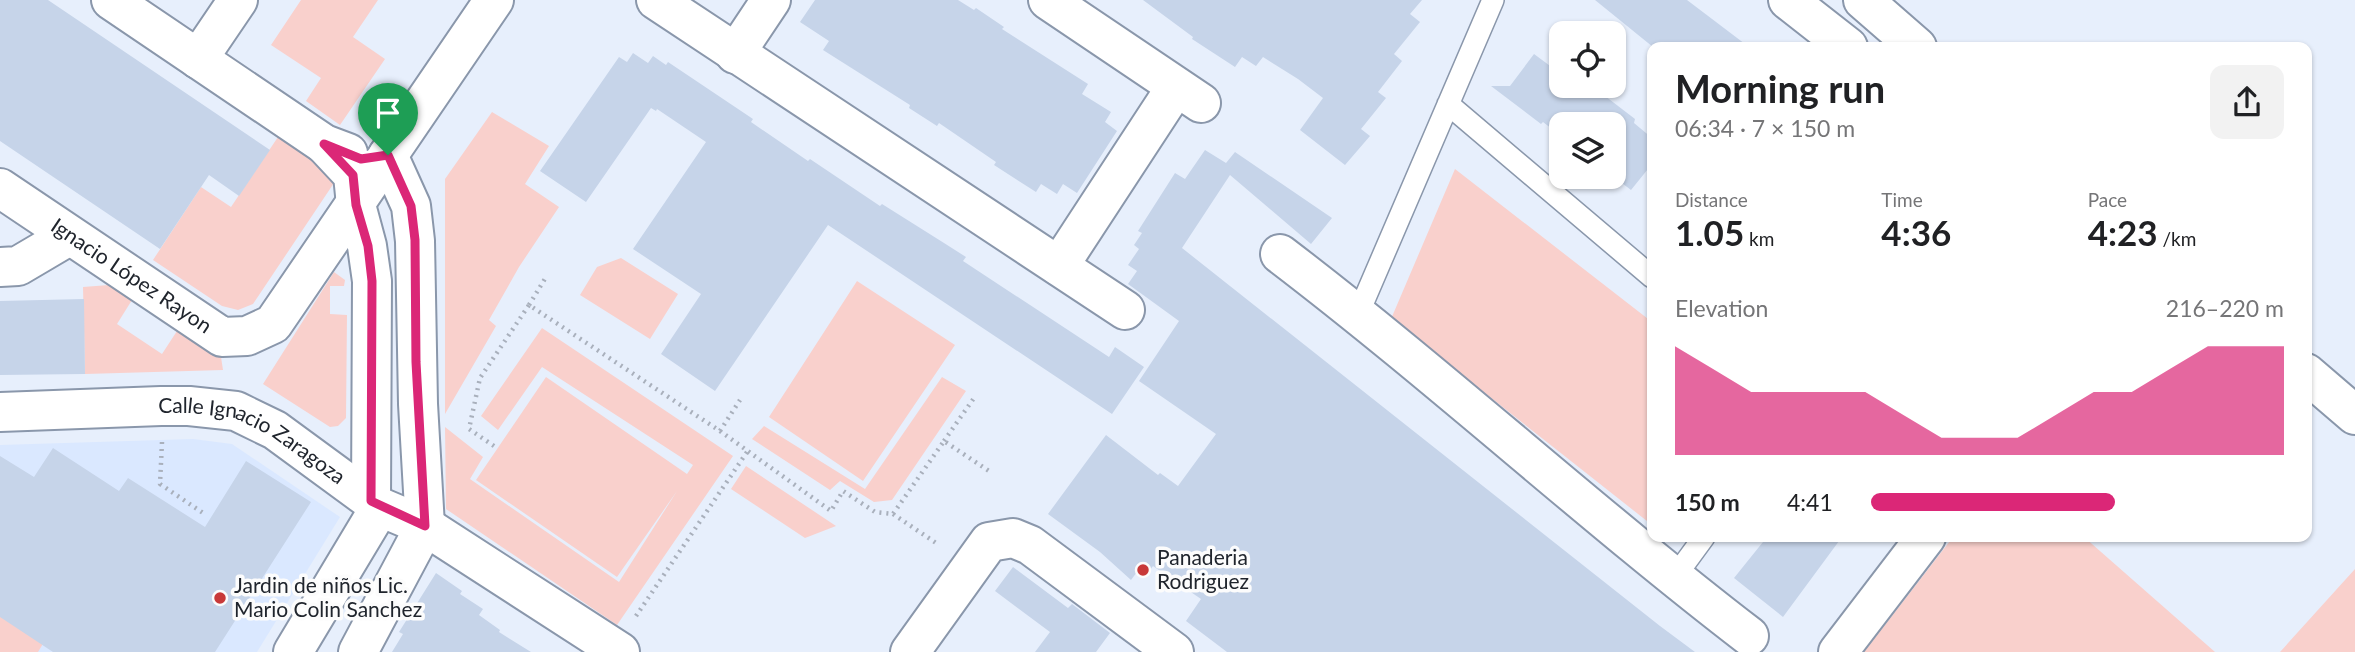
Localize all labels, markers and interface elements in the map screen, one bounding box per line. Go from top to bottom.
map controls [1549,21,1626,189]
button: locate [1549,21,1626,98]
text: Morning run [1675,65,1885,111]
button: share [2210,65,2284,139]
pin [358,83,418,155]
icon: arrive [369,94,407,132]
button: layers [1549,112,1626,189]
text: 06:34 · 7 × 150 m [1675,114,1855,142]
text: Distance [1675,188,1748,211]
text: Time [1881,188,1923,211]
text: Pace [2088,188,2127,211]
text: 1.05 [1675,211,1744,253]
text: 4:36 [1881,211,1951,253]
text: 4:23 [2088,211,2158,253]
street label: Ignacio López Rayon [47,212,217,338]
text: km [1744,227,1774,250]
text: /km [2158,227,2196,250]
text: Elevation [1675,294,1768,322]
text: 216–220 m [2166,294,2284,322]
street label: Calle Ignacio Zaragoza [158,392,351,488]
text: 150 m [1675,488,1740,516]
text: 4:41 [1787,488,1833,516]
place label: Panaderia Rodriguez [1157,544,1249,593]
marker: Panaderia Rodriguez [1135,562,1151,578]
place label: Jardin de niños Lic. Mario Colin Sanchez [234,572,422,621]
marker: Jardin de niños Lic. Mario Colin Sanchez [212,590,228,606]

